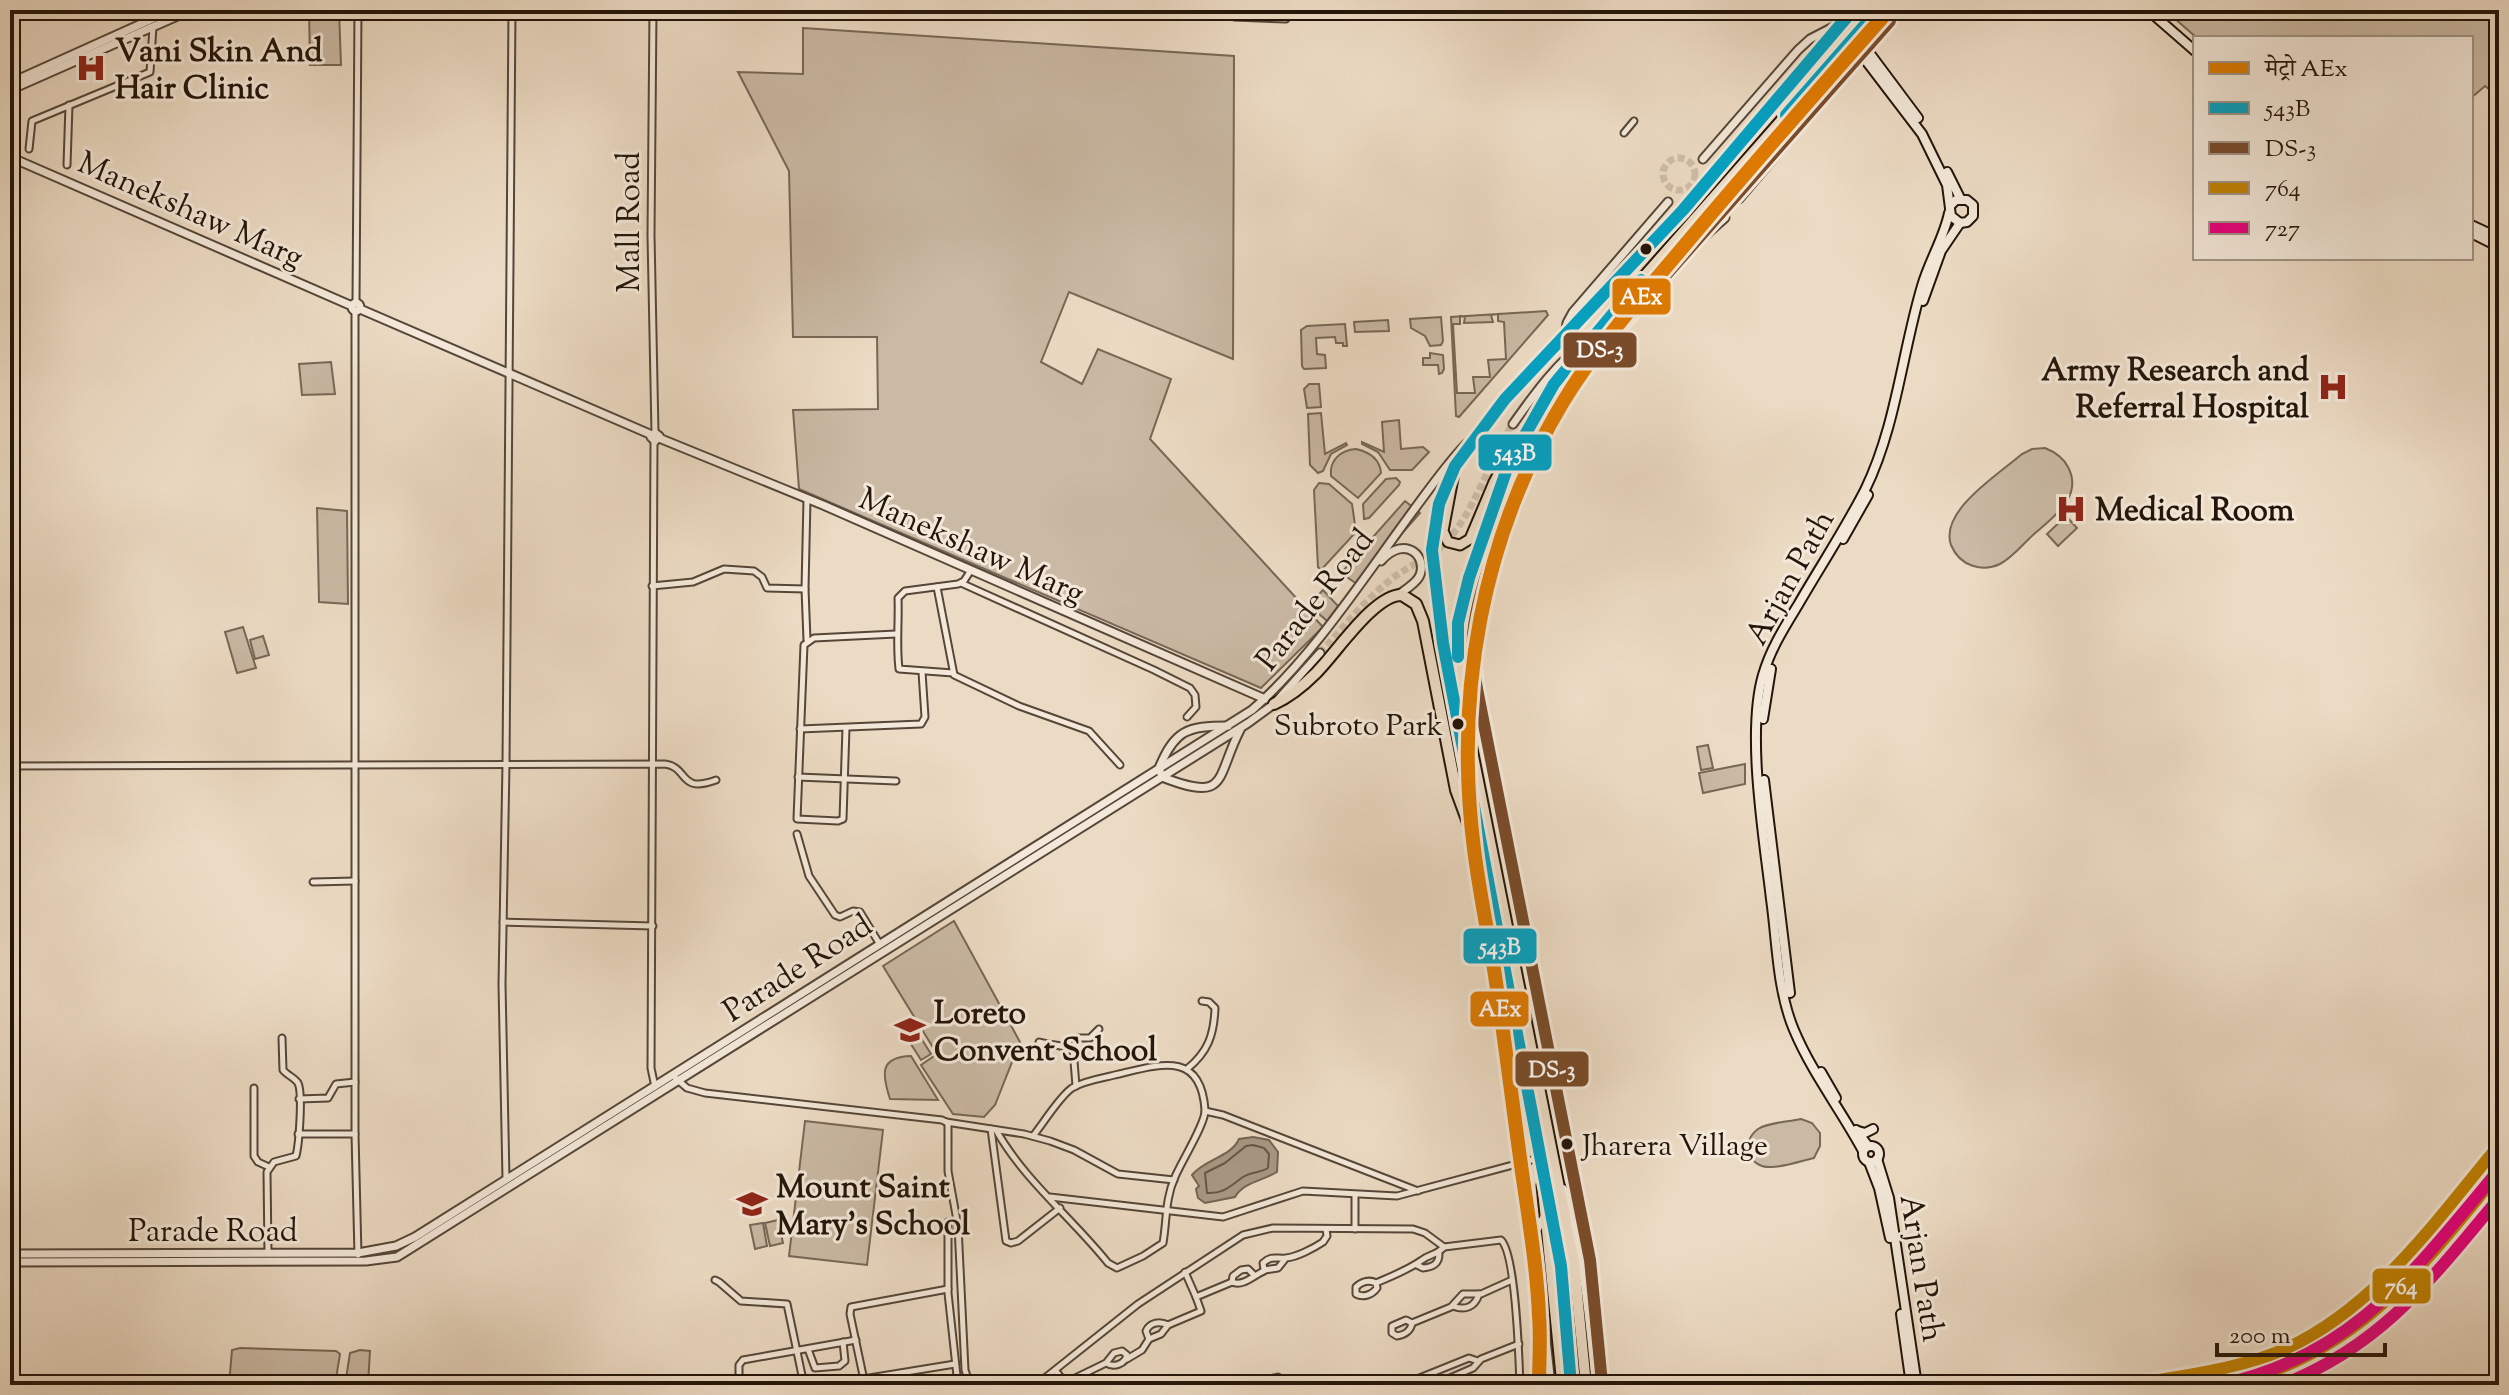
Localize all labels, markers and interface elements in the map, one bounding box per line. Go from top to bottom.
place label: Vani Skin And Hair Clinic [115,30,323,113]
legend [2193,36,2473,260]
hospital icon: Vani Skin And Hair Clinic [74,51,108,85]
text: मेट्रो AEx [2264,53,2348,87]
text: 543B [2263,93,2310,127]
text: DS-3 [2265,133,2316,167]
street label: Manekshaw Marg [70,141,310,282]
street label: Mall Road [608,152,654,292]
text: 764 [2265,173,2301,207]
text: 727 [2265,213,2300,247]
unlabelled marker [1638,241,1654,257]
line badge: AEx [1611,277,1672,316]
text: AEx [1619,283,1663,315]
line badge: DS-3 [1562,331,1638,369]
text: DS-3 [1577,336,1624,368]
place label: Army Research and Referral Hospital [2041,349,2309,432]
hospital icon: Army Research and Referral Hospital [2316,370,2350,404]
line badge: 543B [1477,433,1553,472]
text: 543B [1492,439,1536,471]
street label: Manekshaw Marg [851,477,1091,618]
place label: Medical Room [2095,489,2295,535]
hospital icon: Medical Room [2054,492,2088,526]
street label: Arjan Path [1735,502,1848,655]
street label: Parade Road [1246,520,1387,682]
place label: Subroto Park [1274,706,1443,749]
marker: Subroto Park [1450,716,1466,732]
street label: Parade Road [715,904,882,1035]
line badge: 543B [1462,927,1538,965]
text: 543B [1477,933,1521,965]
line badge: AEx [1469,990,1530,1028]
place label: Loreto Convent School [934,992,1157,1075]
text: AEx [1478,995,1522,1027]
school or university icon: Loreto Convent School [893,1013,927,1047]
line badge: DS-3 [1514,1050,1590,1088]
text: DS-3 [1529,1056,1576,1088]
place label: Jharera Village [1580,1126,1768,1169]
marker: Jharera Village [1559,1136,1575,1152]
place label: Mount Saint Mary's School [776,1166,970,1249]
school or university icon: Mount Saint Mary's School [735,1187,769,1221]
street label: Arjan Path [1886,1191,1954,1346]
street label: Parade Road [128,1210,298,1256]
line badge: 764 [2371,1267,2432,1305]
text: 764 [2385,1273,2417,1305]
scale bar [2217,1307,2385,1357]
text: 200 m [2229,1320,2291,1354]

